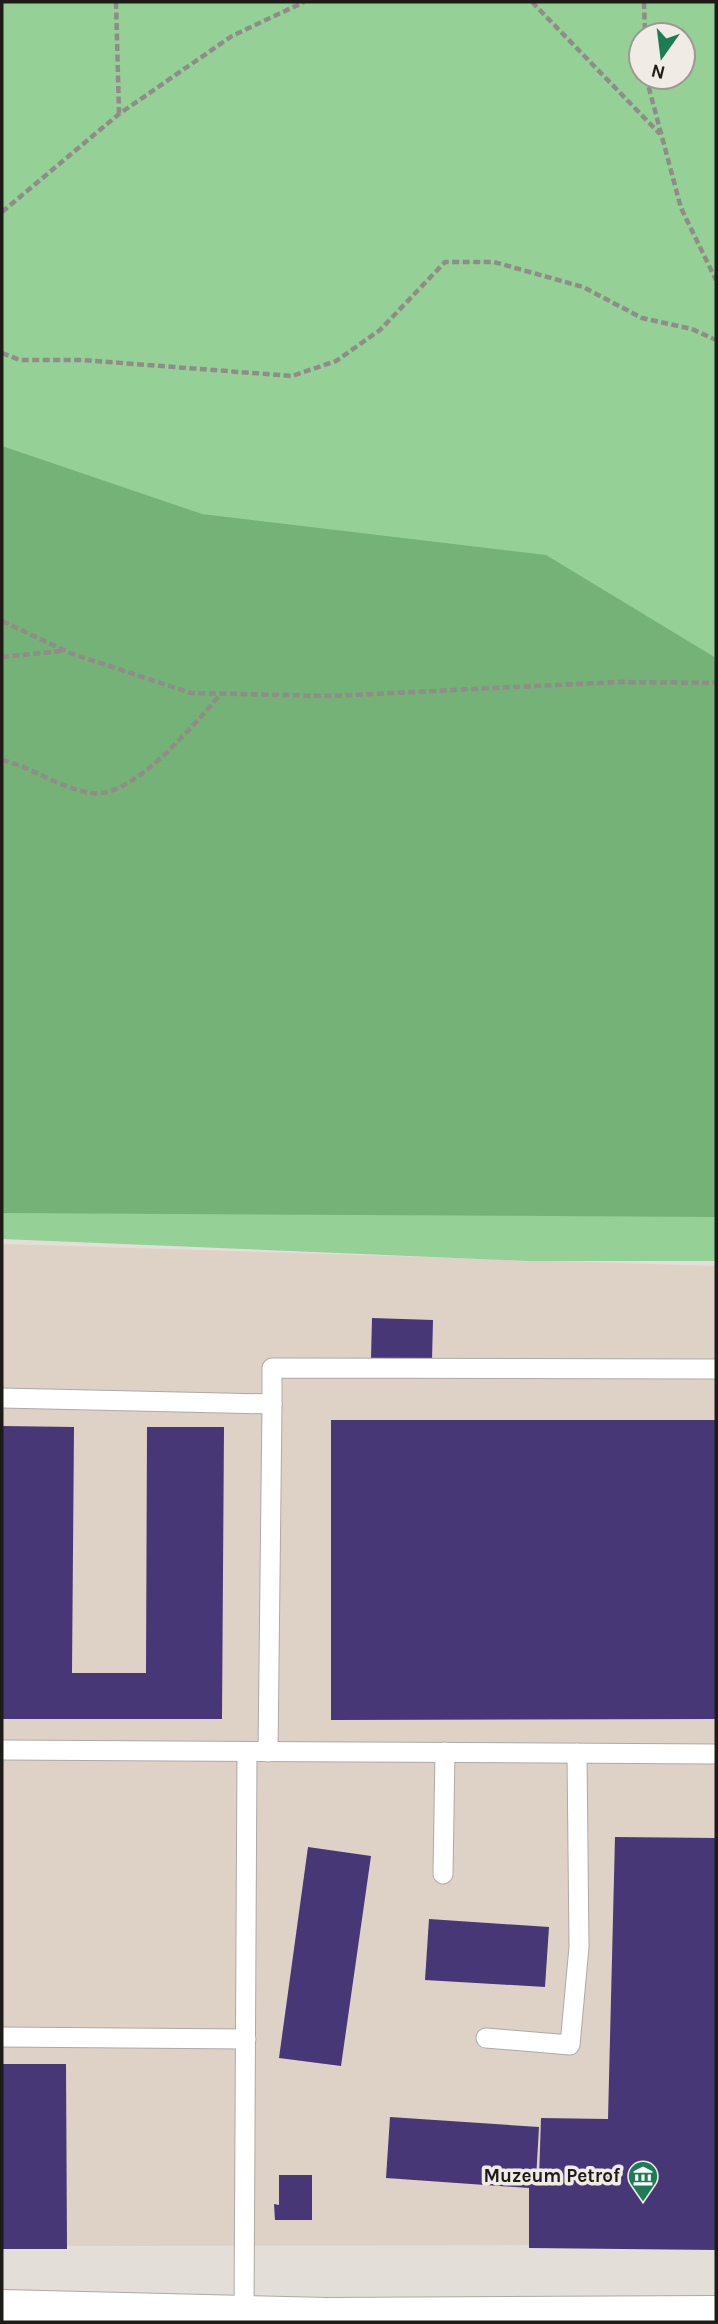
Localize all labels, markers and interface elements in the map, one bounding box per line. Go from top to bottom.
north arrow [627,21,697,91]
text: N [649,59,667,84]
museum icon: Muzeum Petrof [626,2159,660,2203]
place label: Muzeum Petrof [483,2165,621,2187]

